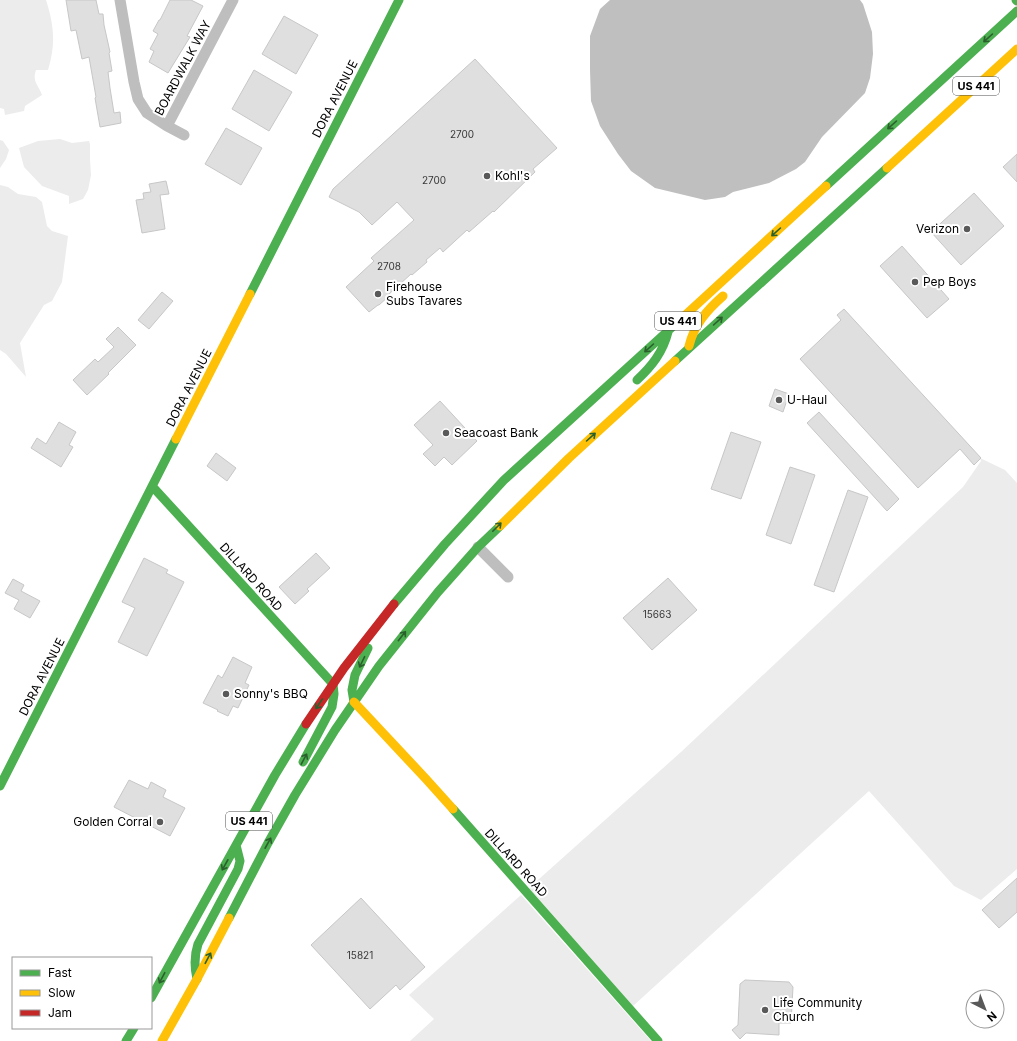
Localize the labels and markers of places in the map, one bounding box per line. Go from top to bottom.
place label: Kohl's [495,168,530,183]
marker: Kohl's [482,171,492,181]
place label: Verizon [916,221,959,236]
marker: Verizon [962,224,972,234]
place label: Pep Boys [923,274,976,289]
marker: Pep Boys [910,277,920,287]
place label: Firehouse Subs Tavares [386,279,462,308]
marker: Firehouse Subs Tavares [373,289,383,299]
place label: U-Haul [787,392,827,407]
marker: U-Haul [774,395,784,405]
place label: Seacoast Bank [454,425,539,440]
marker: Seacoast Bank [441,428,451,438]
place label: Sonny's BBQ [234,686,308,701]
marker: Sonny's BBQ [221,689,231,699]
place label: Golden Corral [73,814,152,829]
marker: Golden Corral [155,817,165,827]
place label: Life Community Church [773,995,862,1024]
marker: Life Community Church [760,1005,770,1015]

